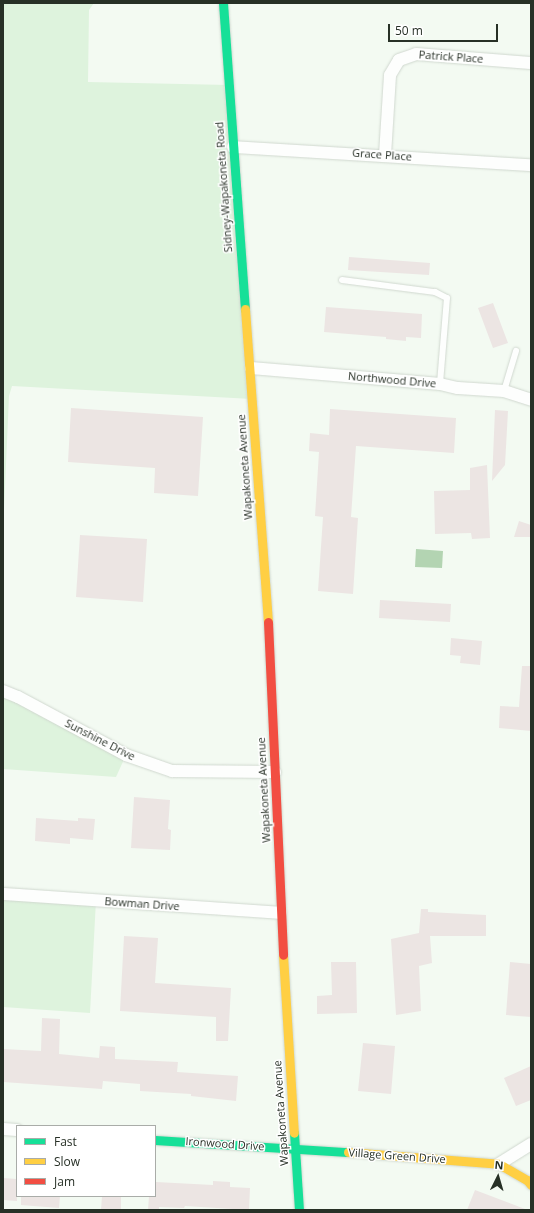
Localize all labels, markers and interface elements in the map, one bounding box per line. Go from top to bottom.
scale bar [390,16,500,42]
text: 50 m [395,22,423,39]
street label: Patrick Place [418,48,484,66]
street label: Sidney-Wapakoneta Road [213,121,235,253]
street label: Grace Place [352,146,412,164]
street label: Northwood Drive [347,370,437,390]
street label: Wapakoneta Avenue [235,414,255,520]
street label: Sunshine Drive [63,717,137,763]
street label: Wapakoneta Avenue [255,737,273,843]
street label: Bowman Drive [104,895,180,913]
street label: Wapakoneta Avenue [271,1060,291,1166]
legend [16,1125,156,1197]
text: Fast [54,1133,77,1150]
street label: Ironwood Drive [185,1135,265,1153]
street label: Village Green Drive [348,1146,446,1166]
text: Slow [54,1153,80,1170]
north arrow [478,1157,518,1197]
text: N [494,1157,504,1172]
text: Jam [54,1173,75,1190]

